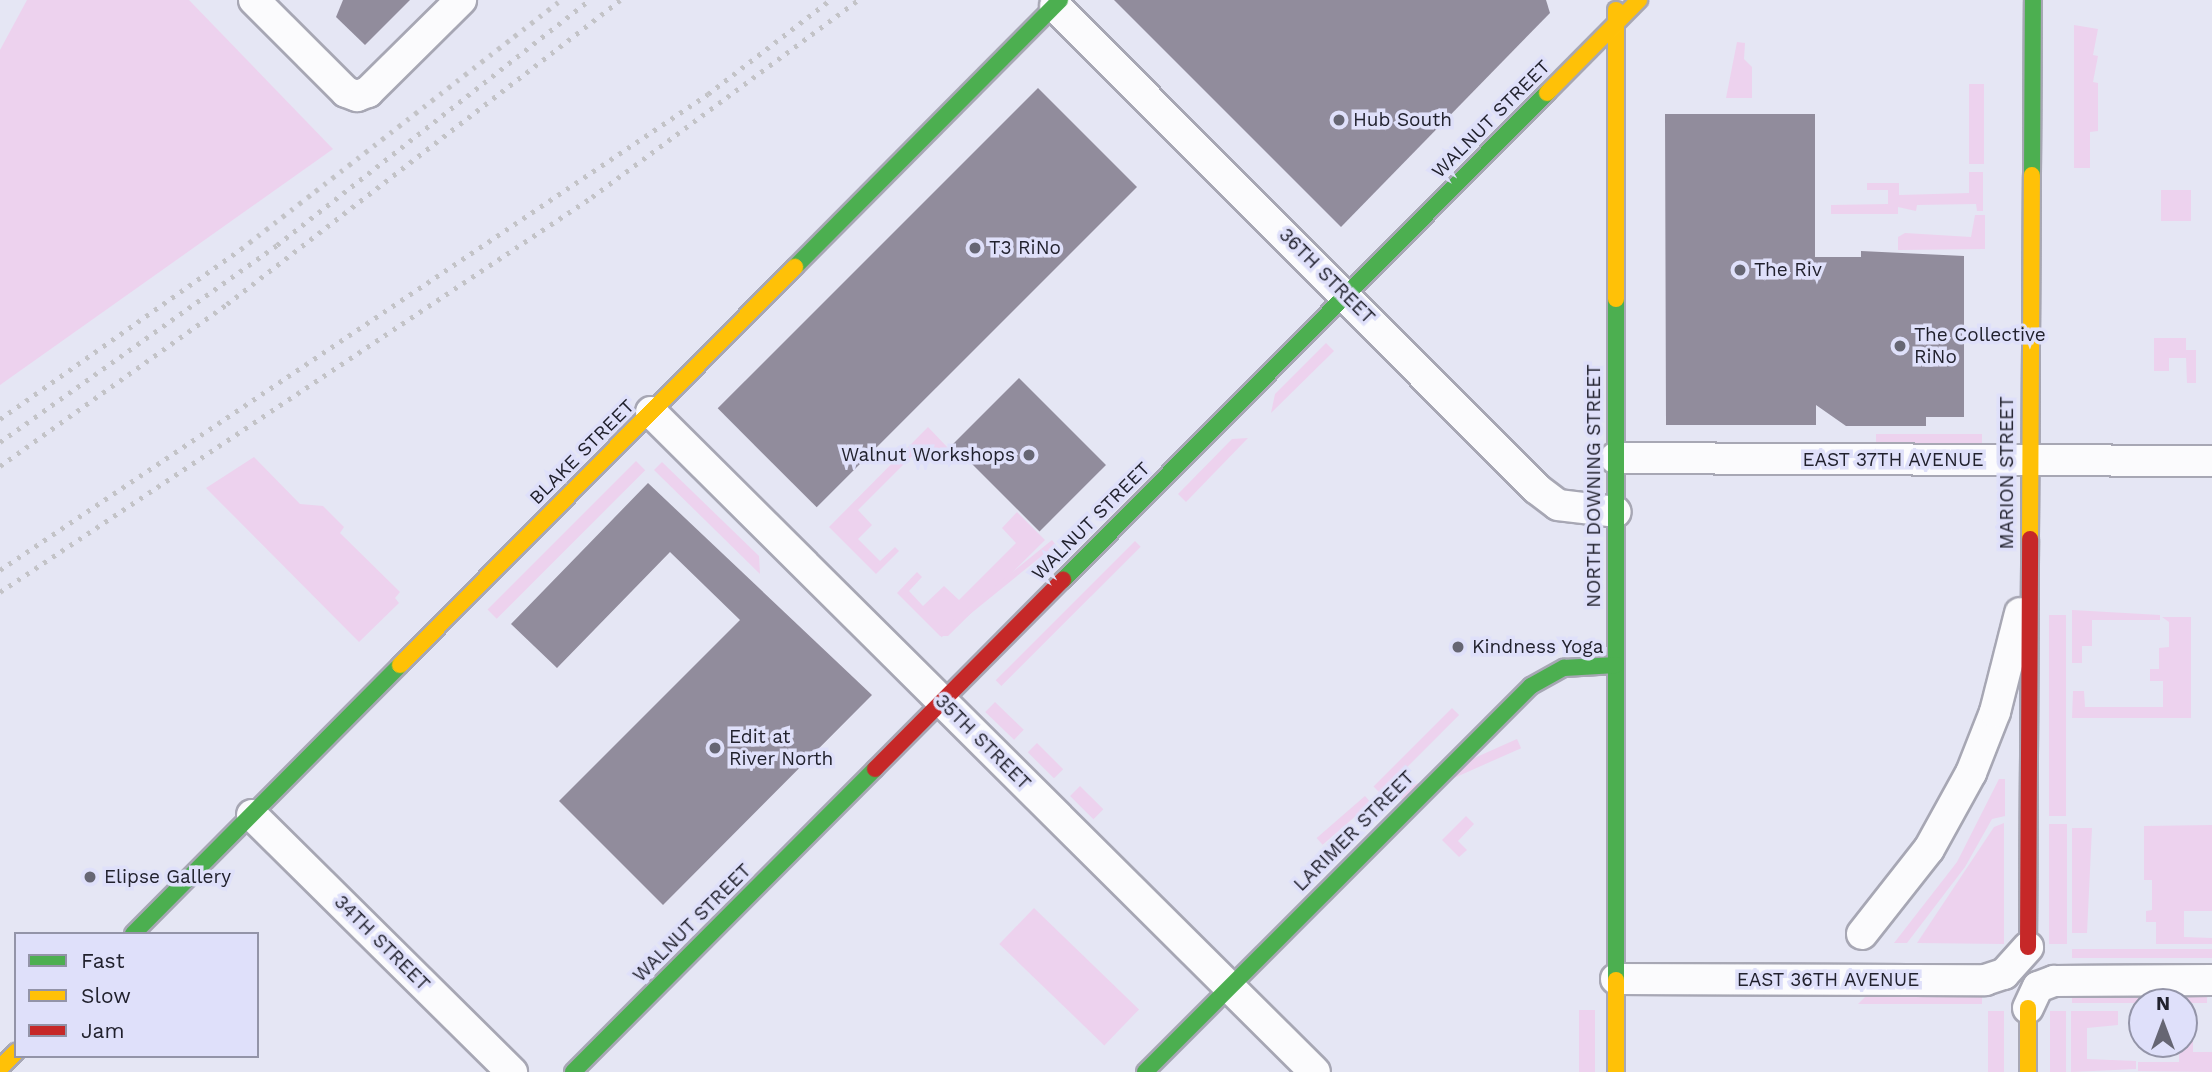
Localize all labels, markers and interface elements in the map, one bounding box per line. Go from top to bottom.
street label: WALNUT STREET [1427,55,1555,183]
place label: Hub South [1353,109,1452,131]
marker: Hub South [1331,112,1347,128]
street label: 36TH STREET [1274,223,1380,329]
place label: T3 RiNo [989,237,1061,259]
marker: T3 RiNo [967,240,983,256]
place label: The Riv [1754,259,1822,281]
marker: The Riv [1732,262,1748,278]
place label: The Collective RiNo [1914,324,2046,368]
marker: The Collective RiNo [1892,338,1908,354]
street label: NORTH DOWNING STREET [1583,364,1605,608]
street label: BLAKE STREET [525,395,639,509]
street label: MARION STREET [1996,396,2018,550]
place label: Walnut Workshops [841,444,1015,466]
marker: Walnut Workshops [1021,447,1037,463]
street label: EAST 37TH AVENUE [1802,449,1984,471]
street label: WALNUT STREET [1027,457,1155,585]
place label: Kindness Yoga [1472,636,1604,658]
marker: Kindness Yoga [1450,639,1466,655]
street label: 35TH STREET [931,690,1035,794]
place label: Edit at River North [729,726,834,770]
marker: Edit at River North [707,740,723,756]
street label: LARIMER STREET [1289,766,1419,896]
street label: WALNUT STREET [628,859,756,987]
place label: Elipse Gallery [104,866,231,888]
marker: Elipse Gallery [82,869,98,885]
street label: 34TH STREET [330,891,434,995]
legend [14,932,259,1058]
text: Fast [81,948,125,973]
street label: EAST 36TH AVENUE [1736,969,1920,991]
text: Slow [81,983,131,1008]
north arrow [2128,988,2198,1058]
text: N [2156,992,2170,1015]
text: Jam [81,1018,124,1043]

